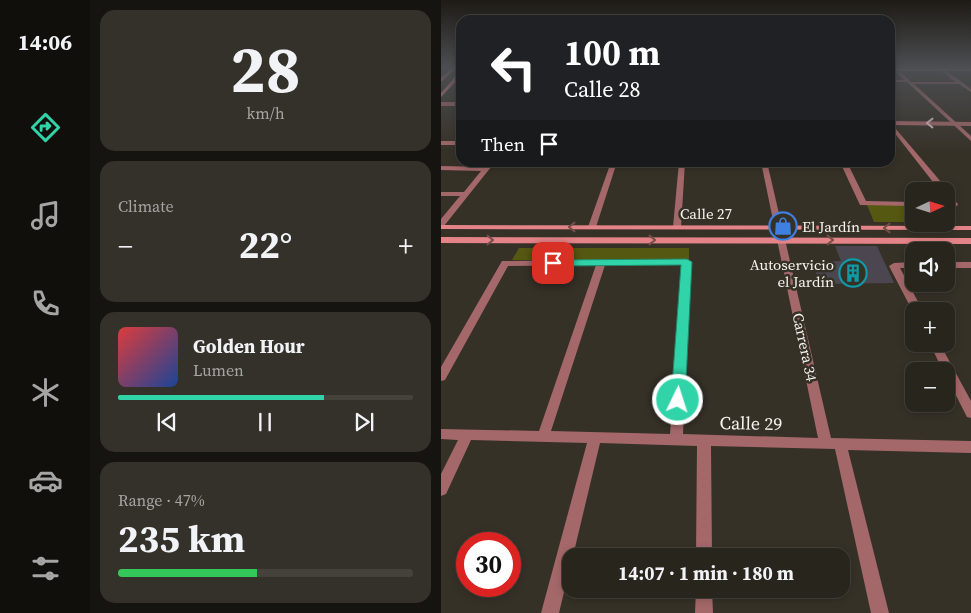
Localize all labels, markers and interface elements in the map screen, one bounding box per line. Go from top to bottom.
text: 28 [230,25,301,114]
text: 14:06 [18,27,72,57]
text: 100 m [564,29,660,77]
icon: left [481,35,546,100]
text: Calle 28 [564,74,641,104]
text: km/h [246,102,285,124]
icon: directions [28,110,63,145]
one-way arrow [926,118,934,128]
icon: arrive [535,130,563,158]
text: Then [481,131,525,157]
north arrow [905,182,955,232]
map controls [905,182,955,412]
text: Climate [118,195,174,217]
icon: music [28,198,63,233]
street label: Calle 27 [680,203,732,224]
shop icon: El Jardín [768,211,798,241]
place label: El Jardín [802,216,860,237]
text: 22° [239,219,292,271]
one-way arrow [568,222,576,232]
one-way arrow [883,222,891,233]
text: − [118,227,133,265]
text: + [398,227,413,265]
one-way arrow [486,235,494,245]
one-way arrow [648,235,656,245]
one-way arrow [826,235,834,246]
pin [532,242,574,284]
button: sound [905,242,955,292]
icon: arrive [539,249,567,277]
place label: Autoservicio el Jardín [750,254,834,292]
building icon: Autoservicio el Jardín [838,258,868,288]
icon: phone [28,286,63,321]
button: + [905,302,955,352]
street label: Carrera 34 [788,311,823,384]
text: Golden Hour [193,333,305,359]
text: Lumen [193,359,244,381]
button: − [905,362,955,412]
position arrow [651,373,703,425]
icon: climate [28,375,63,410]
icon: previous [153,408,181,436]
icon: pause [251,408,279,436]
icon: next [350,408,378,436]
street label: Calle 29 [719,410,783,436]
icon: car [28,463,63,498]
text: Range · 47% [118,489,205,511]
text: 235 km [118,513,245,565]
speed limit sign: 30 [456,532,521,597]
icon: filters [28,551,63,586]
text: 14:07 · 1 min · 180 m [618,560,794,586]

